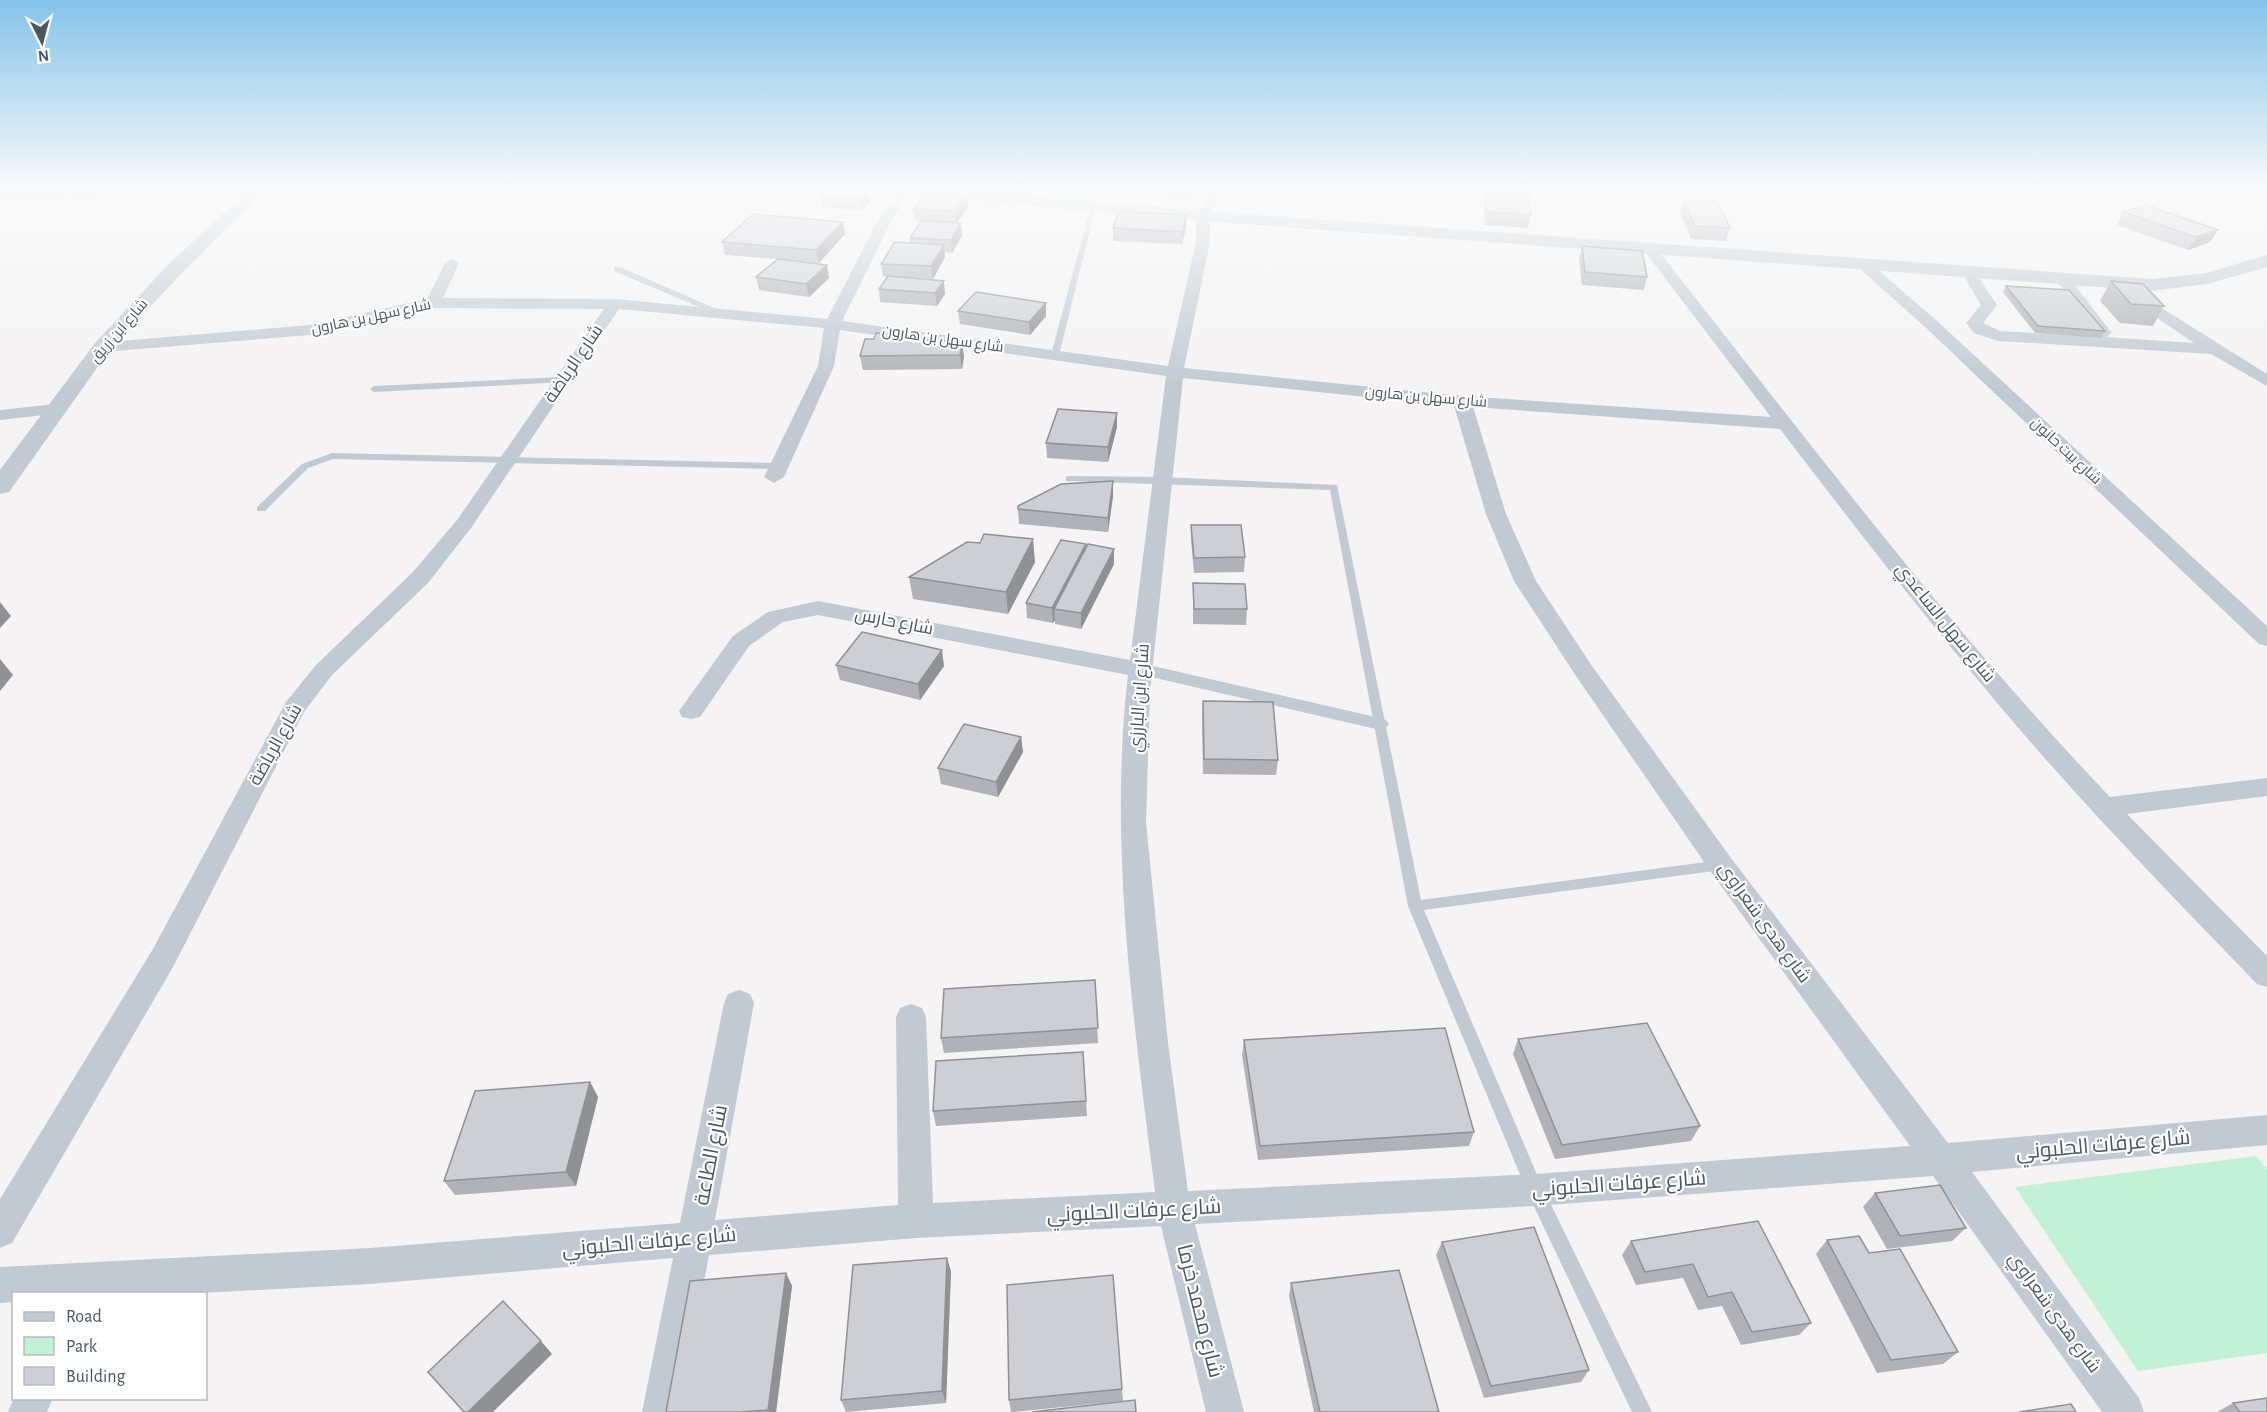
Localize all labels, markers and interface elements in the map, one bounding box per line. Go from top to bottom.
north arrow [12,12,72,72]
text: N [37,47,50,64]
street label: شارع ابن زريق [87,296,153,368]
street label: شارع سهل بن هارون [309,296,433,340]
street label: شارع الرياضة [541,321,608,407]
street label: شارع سهل بن هارون [881,322,1005,358]
street label: شارع سهل بن هارون [1364,383,1488,413]
street label: شارع بيت حانون [2026,414,2105,489]
street label: شارع سهل الساعدي [1889,560,1999,688]
street label: شارع حارس [853,605,935,640]
street label: شارع ابن البارزي [1126,643,1157,753]
street label: شارع الرياضة [245,701,307,790]
street label: شارع هدى شعراوي [1711,859,1814,989]
street label: شارع الطاعة [691,1103,734,1208]
street label: شارع عرفات الحلبوني [2015,1127,2191,1168]
street label: شارع عرفات الحلبوني [1531,1167,1707,1206]
street label: شارع عرفات الحلبوني [1046,1196,1222,1231]
street label: شارع عرفات الحلبوني [561,1224,737,1265]
street label: شارع محمد خرما [1170,1242,1227,1381]
street label: شارع هدى شعراوي [2001,1249,2104,1379]
legend [12,1292,207,1400]
text: Road [66,1308,102,1326]
text: Park [66,1338,98,1356]
text: Building [66,1368,126,1386]

